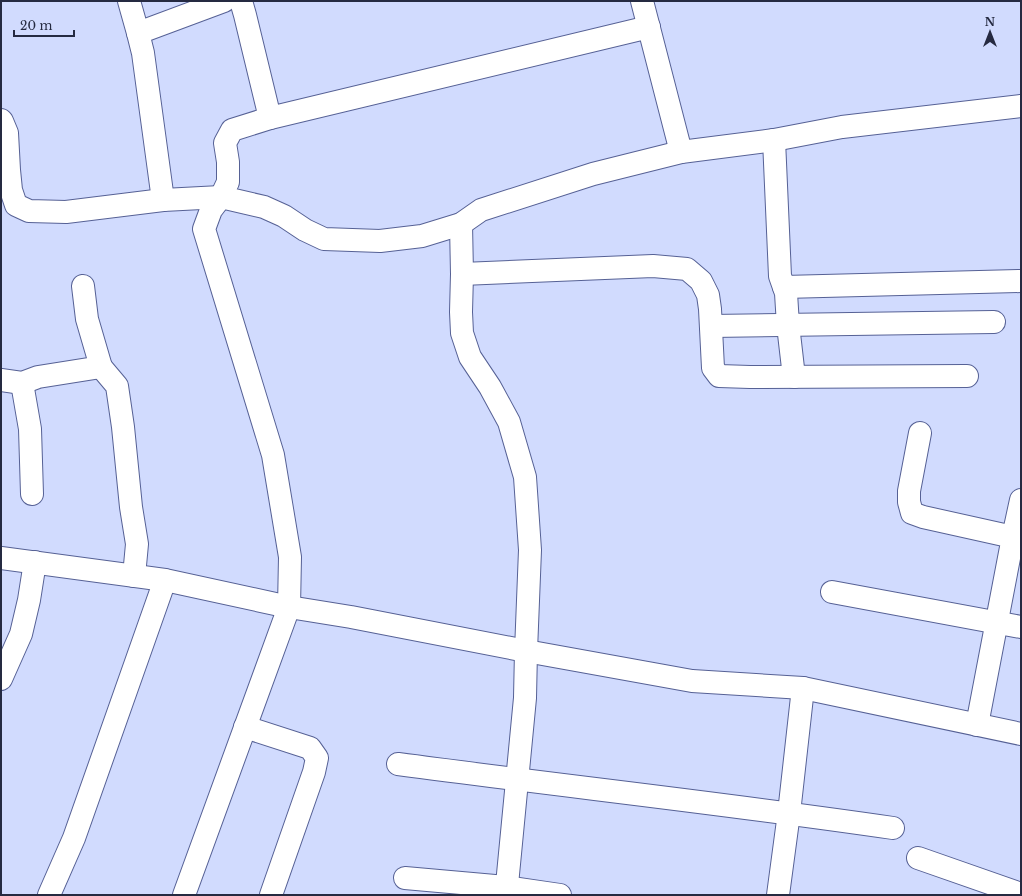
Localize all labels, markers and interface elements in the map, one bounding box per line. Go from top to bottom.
scale bar [14,12,74,38]
north arrow [970,12,1010,52]
text: N [985,15,996,29]
text: 20 m [20,18,52,33]

